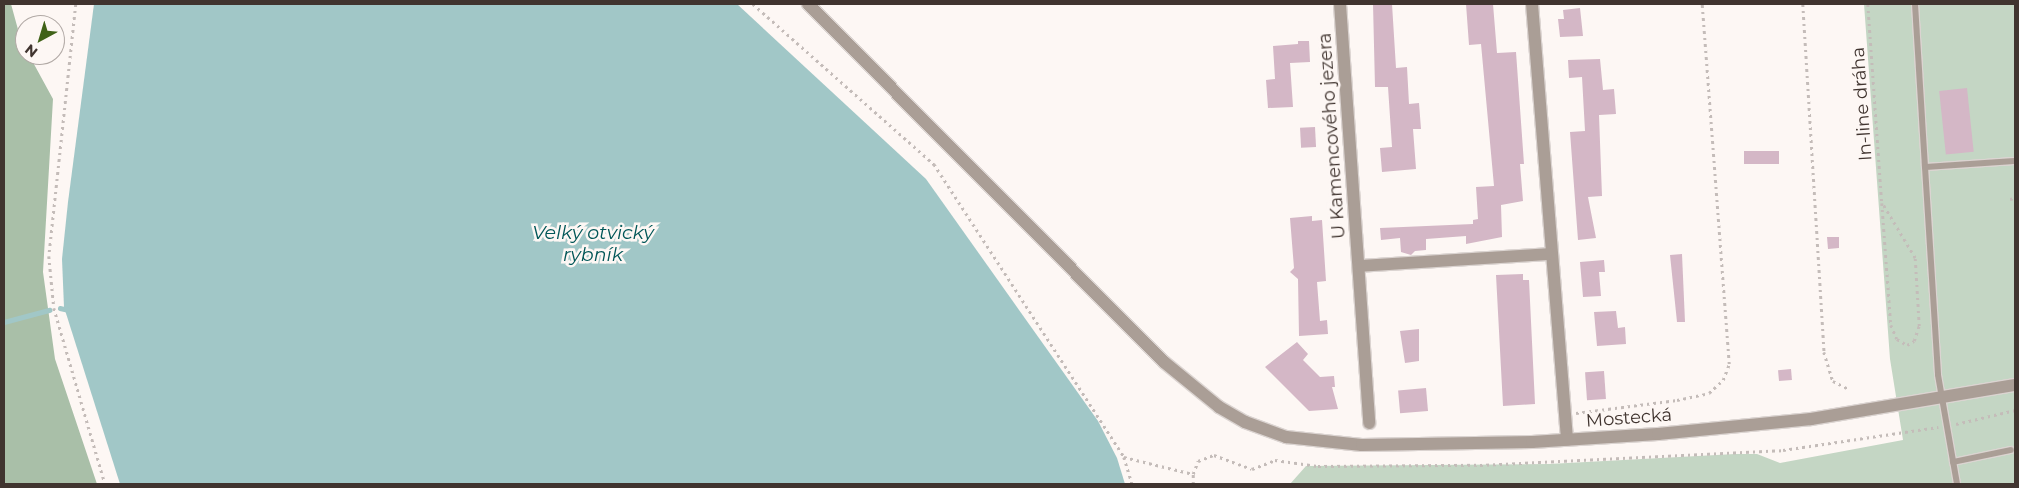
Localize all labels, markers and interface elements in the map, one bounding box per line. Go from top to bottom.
north arrow [15,15,65,65]
street label: U Kamencového jezera [1314,32,1350,240]
text: N [21,40,41,61]
street label: In-line dráha [1847,46,1877,162]
water label: Velký otvický rybník [532,222,654,266]
street label: Mostecká [1585,404,1673,432]

